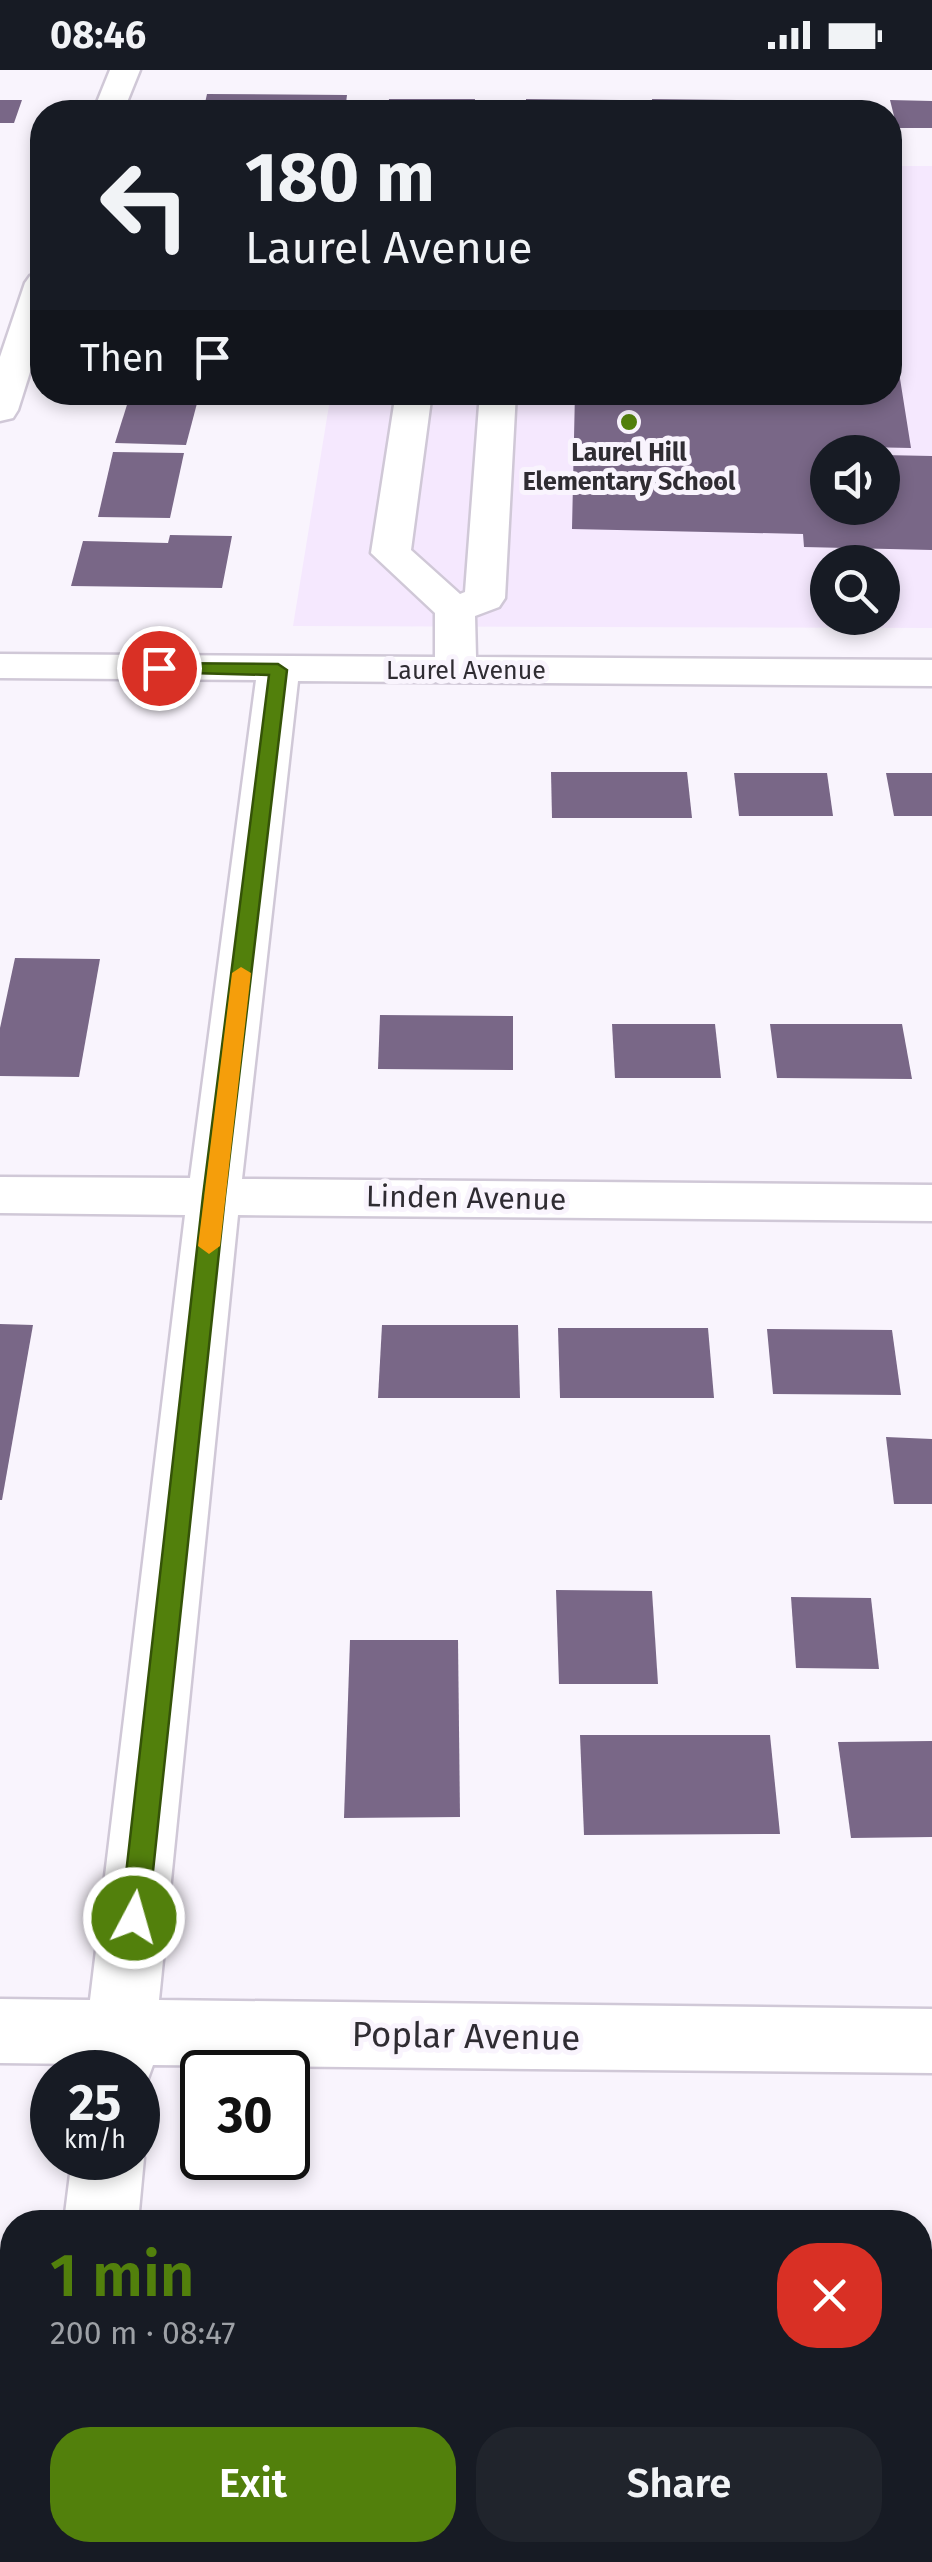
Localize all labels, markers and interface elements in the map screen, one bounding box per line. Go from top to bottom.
text: 08:46 [50,12,146,58]
text: 180 m [245,136,435,220]
icon: left [80,140,210,270]
text: Laurel Avenue [245,221,533,275]
icon: arrive [185,330,240,385]
text: Then [80,335,165,381]
marker: Laurel Hill Elementary School [618,411,640,433]
map controls [810,435,900,635]
button: sound [810,435,900,525]
place label: Laurel Hill Elementary School [523,438,736,497]
button: search [810,545,900,635]
pin [117,626,202,711]
icon: arrive [132,641,187,696]
street label: Laurel Avenue [386,656,546,686]
street label: Linden Avenue [366,1178,566,1218]
position arrow [82,1866,186,1970]
street label: Poplar Avenue [351,2013,581,2059]
speed limit sign: 30 [180,2050,310,2180]
text: 25 [69,2073,121,2133]
text: km/h [64,2125,126,2155]
text: 1 min [50,2240,195,2312]
button: close [777,2243,882,2348]
text: 200 m · 08:47 [50,2314,236,2352]
button: Exit [50,2427,456,2542]
button: Share [476,2427,882,2542]

